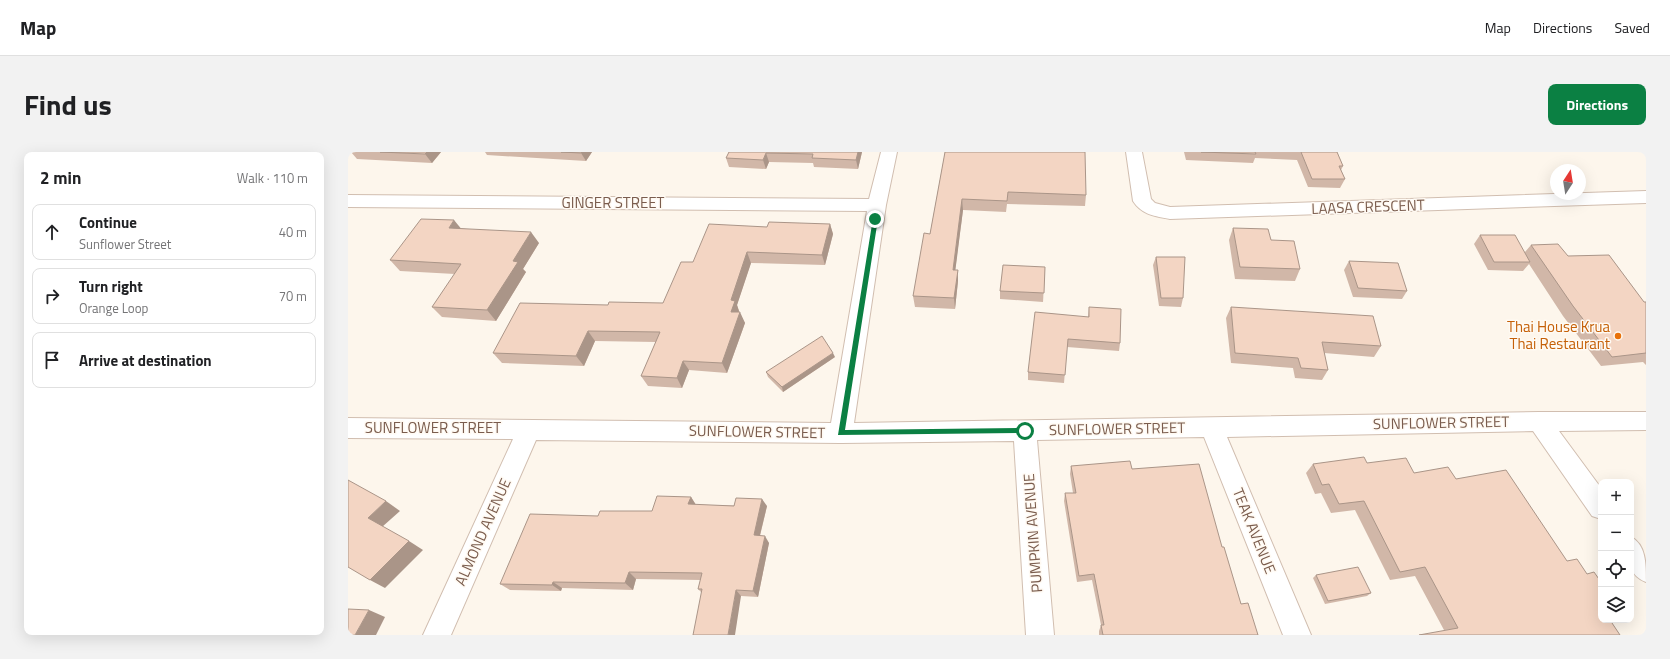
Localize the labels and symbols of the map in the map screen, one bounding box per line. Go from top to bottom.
north arrow [1550,164,1586,200]
street label: GINGER STREET [562,191,665,214]
street label: LAASA CRESCENT [1311,193,1425,220]
route end [866,210,884,228]
place label: Thai House Krua Thai Restaurant [1507,315,1611,355]
marker: Thai House Krua Thai Restaurant [1613,331,1623,341]
street label: SUNFLOWER STREET [1373,410,1509,435]
street label: SUNFLOWER STREET [365,416,501,439]
street label: SUNFLOWER STREET [1049,416,1185,441]
street label: SUNFLOWER STREET [689,419,826,444]
route start [1016,422,1034,440]
street label: PUMPKIN AVENUE [1017,473,1048,593]
street label: ALMOND AVENUE [449,474,517,589]
street label: TEAK AVENUE [1227,484,1282,577]

